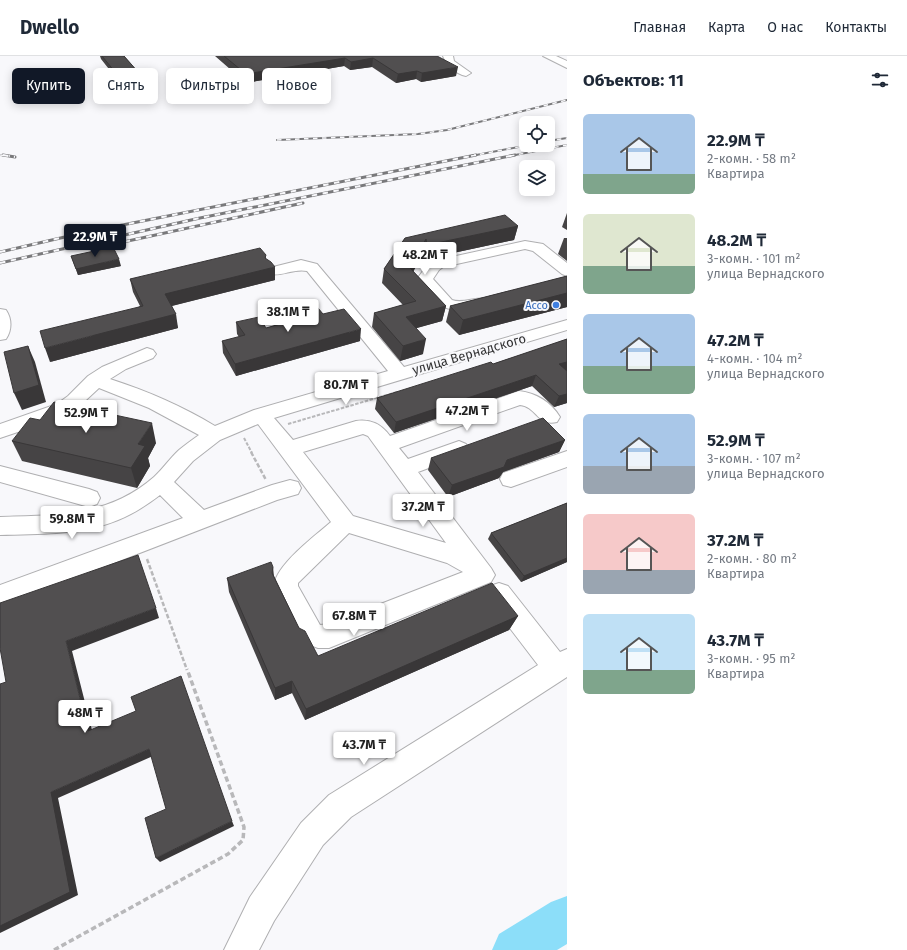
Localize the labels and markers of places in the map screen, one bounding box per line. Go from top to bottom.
pin: 22.9M ₸ [58,224,132,258]
pin: 48.2M ₸ [388,242,462,276]
pin: 38.1M ₸ [251,299,325,333]
place label: Ассо [525,299,548,312]
marker: Ассо [551,300,561,310]
pin: 80.7M ₸ [309,372,383,406]
pin: 47.2M ₸ [430,398,504,432]
pin: 52.9M ₸ [49,400,123,434]
pin: 37.2M ₸ [386,494,460,528]
pin: 59.8M ₸ [35,506,109,540]
pin: 67.8M ₸ [317,603,391,637]
pin: 48M ₸ [57,700,113,734]
pin: 43.7M ₸ [327,732,401,766]

